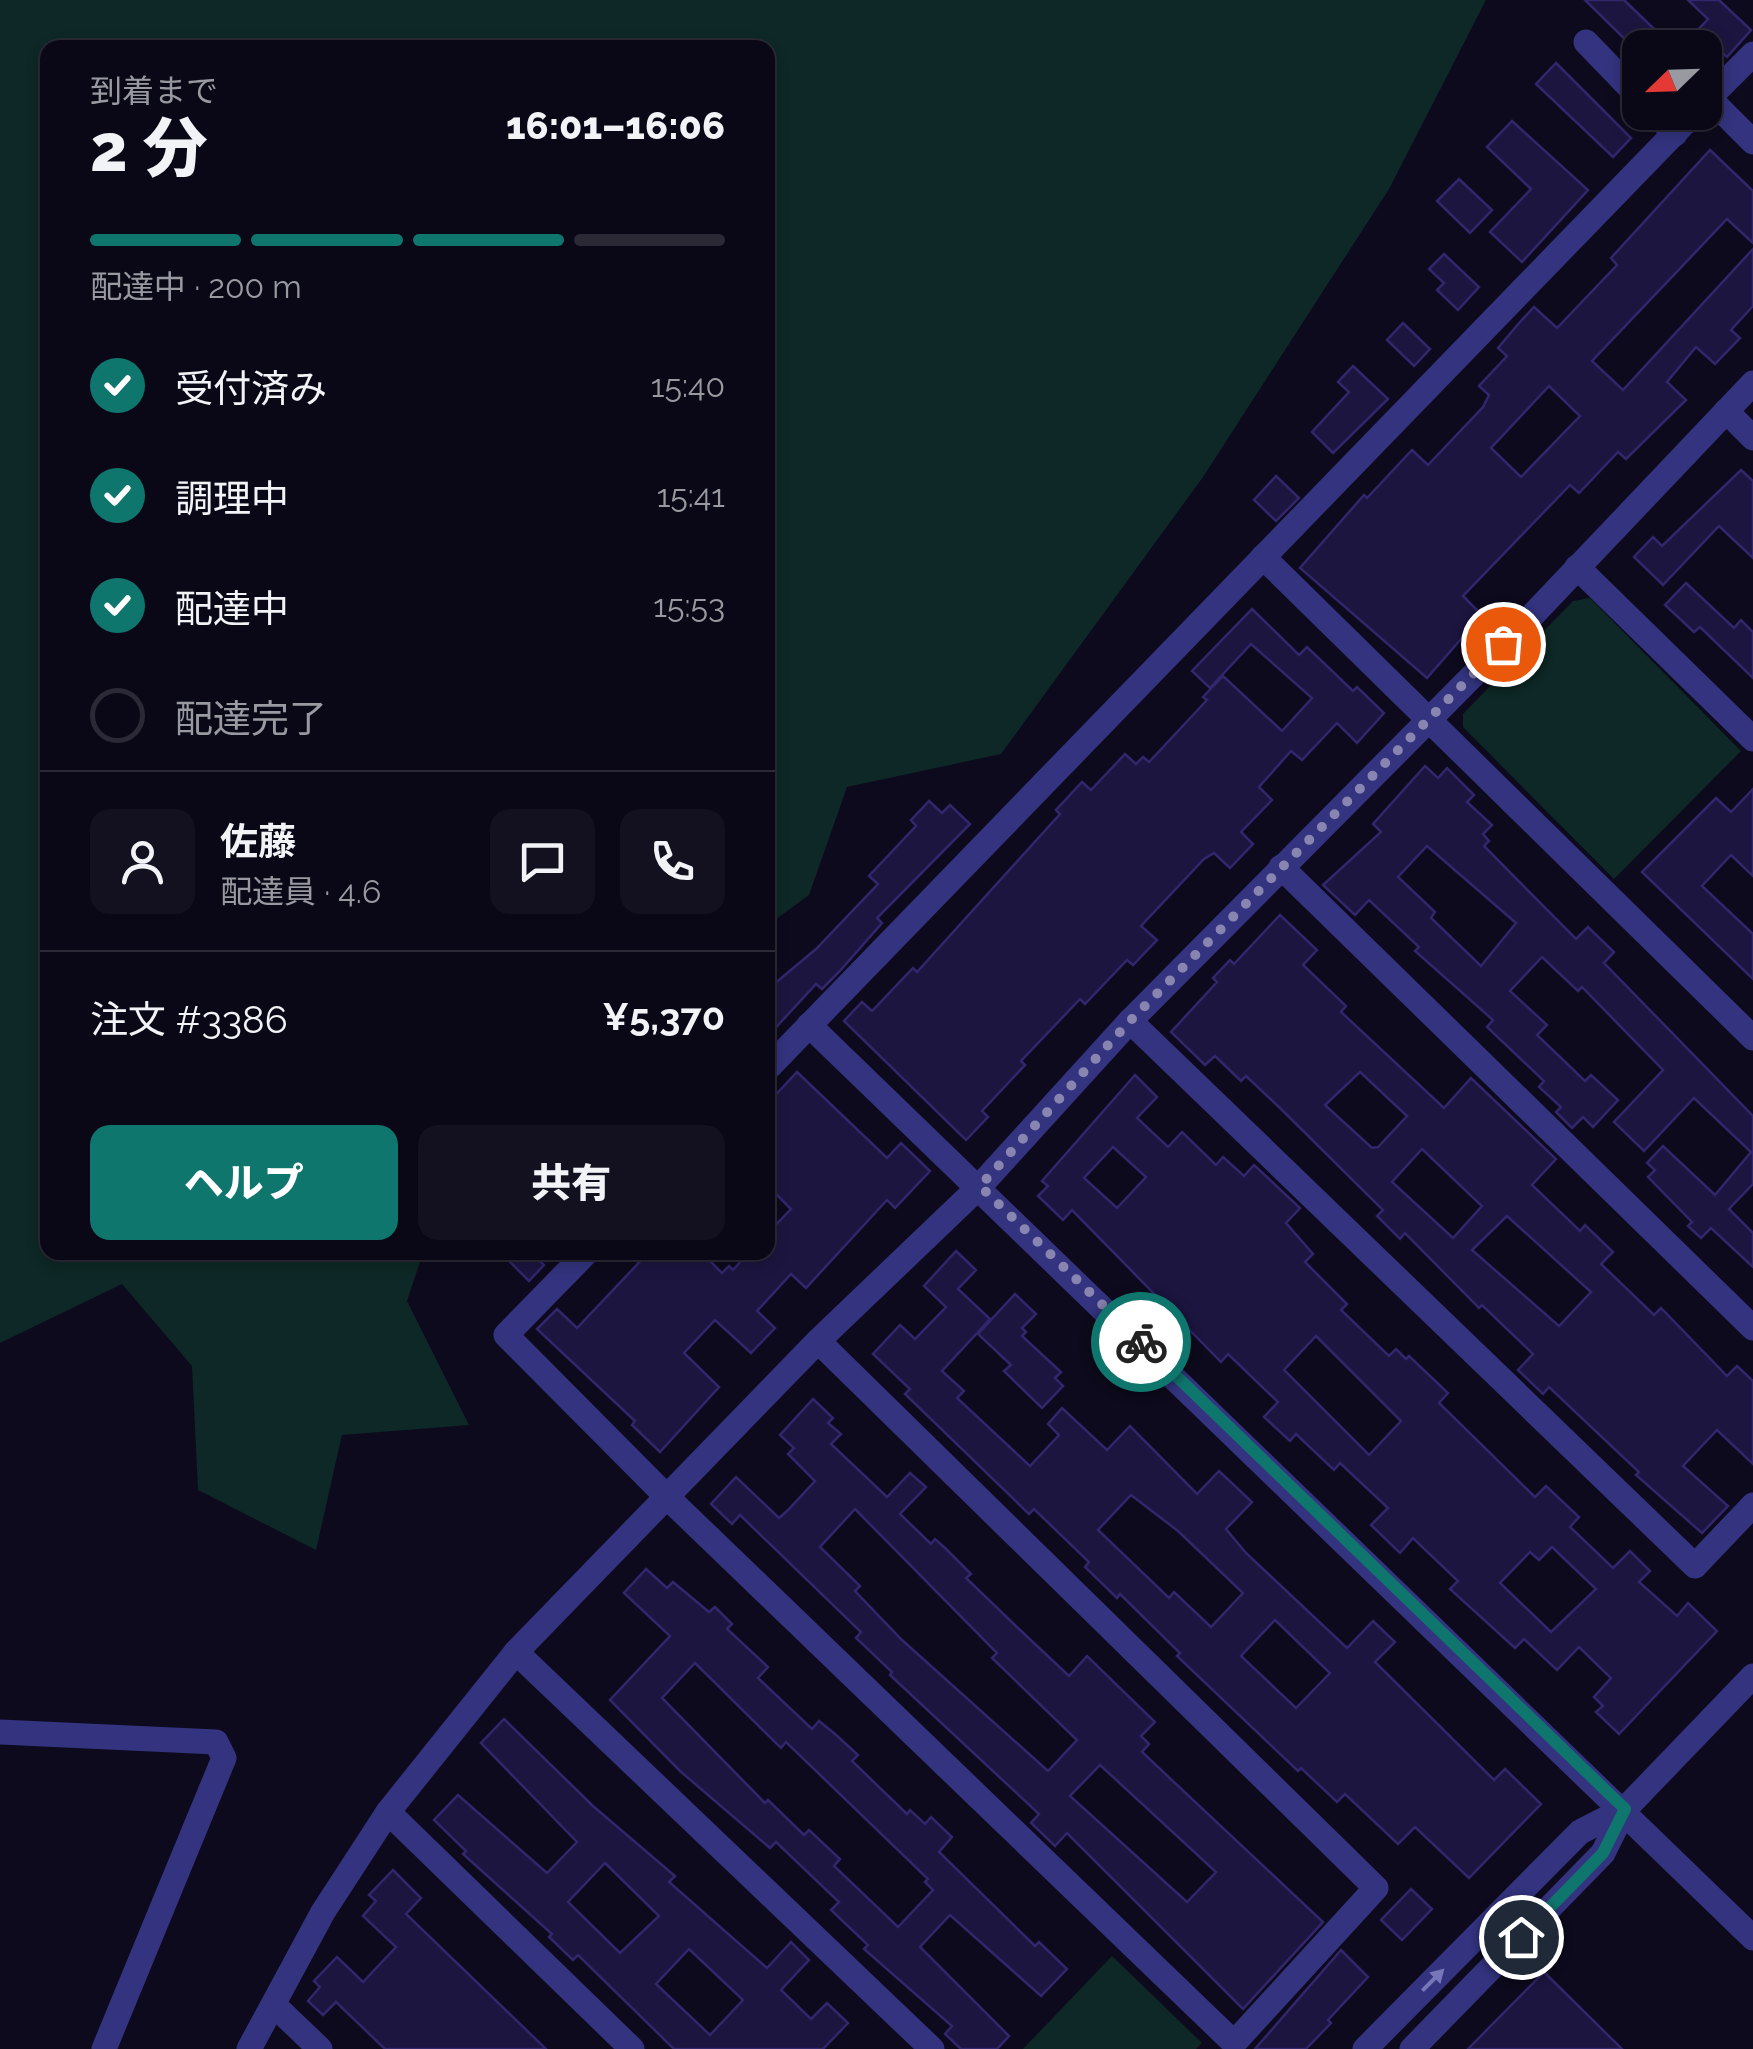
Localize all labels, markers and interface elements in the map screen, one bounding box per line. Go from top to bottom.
north arrow [1622,30,1722,130]
map controls [1622,30,1722,130]
text: 到着まで [90,72,218,109]
text: 16:01–16:06 [506,103,725,148]
text: 2 分 [90,110,208,186]
text: 配達中 · 200 m [90,268,302,305]
icon: check [90,358,145,413]
text: 受付済み [175,366,327,411]
text: 15:40 [651,367,725,404]
icon: check [90,468,145,523]
text: 調理中 [175,476,289,521]
text: 15:41 [657,477,725,514]
icon: check [90,578,145,633]
text: 配達中 [175,586,289,631]
text: 15:53 [653,587,725,624]
pin [1461,602,1546,687]
icon: bag [1476,617,1531,672]
text: 配達完了 [175,696,327,741]
button: person [90,809,195,914]
button: chat [490,809,595,914]
button: phone [620,809,725,914]
text: 佐藤 [220,819,296,864]
text: 配達員 · 4.6 [220,873,381,910]
text: ¥5,370 [602,994,725,1039]
text: 注文 #3386 [90,997,288,1042]
button: ヘルプ [90,1125,398,1240]
button: 共有 [418,1125,725,1240]
courier [1091,1292,1191,1392]
icon: bike [1114,1315,1169,1370]
pin [1479,1895,1564,1980]
icon: home [1494,1910,1549,1965]
one-way arrow [1421,1968,1445,1992]

